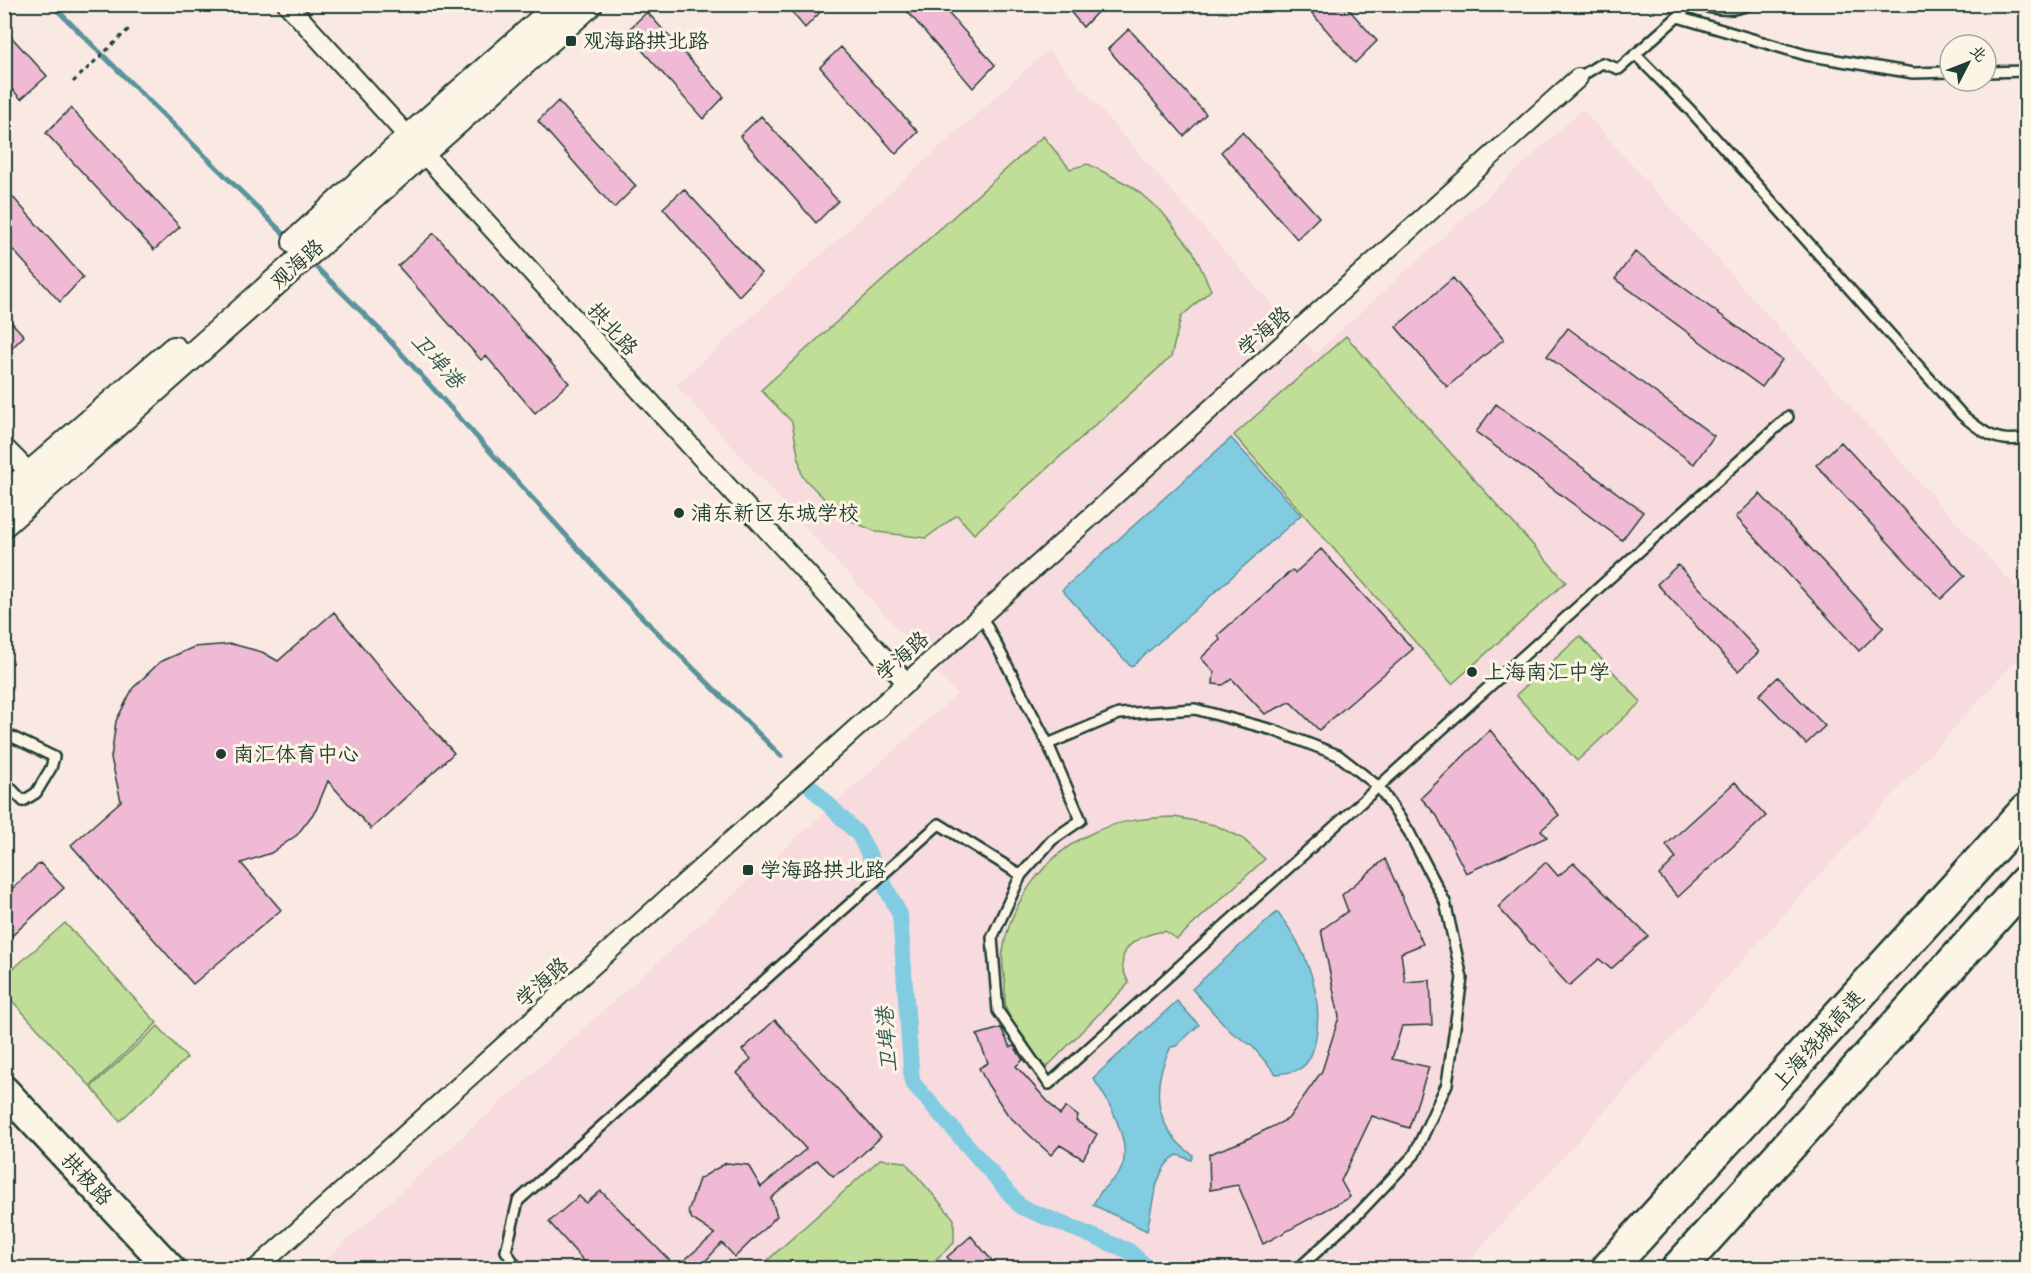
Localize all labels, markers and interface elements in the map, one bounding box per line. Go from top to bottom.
place label: 观海路拱北路 [583,28,709,54]
north arrow [1938,33,1998,93]
marker: 观海路拱北路 [564,34,578,48]
text: 北 [1966,41,1991,66]
street label: 观海路 [265,233,329,295]
street label: 拱北路 [582,297,644,361]
street label: 学海路 [1232,300,1296,362]
water label: 卫埠港 [405,327,471,396]
place label: 浦东新区东城学校 [691,500,859,526]
marker: 浦东新区东城学校 [672,506,686,520]
street label: 学海路 [870,625,934,687]
place label: 上海南汇中学 [1484,659,1610,685]
marker: 上海南汇中学 [1465,665,1479,679]
place label: 南汇体育中心 [233,741,359,767]
marker: 南汇体育中心 [214,747,228,761]
place label: 学海路拱北路 [760,857,886,883]
marker: 学海路拱北路 [741,863,755,877]
street label: 学海路 [510,951,574,1013]
street label: 上海绕城高速 [1766,984,1870,1096]
water label: 卫埠港 [871,1004,903,1074]
street label: 拱极路 [56,1147,118,1211]

